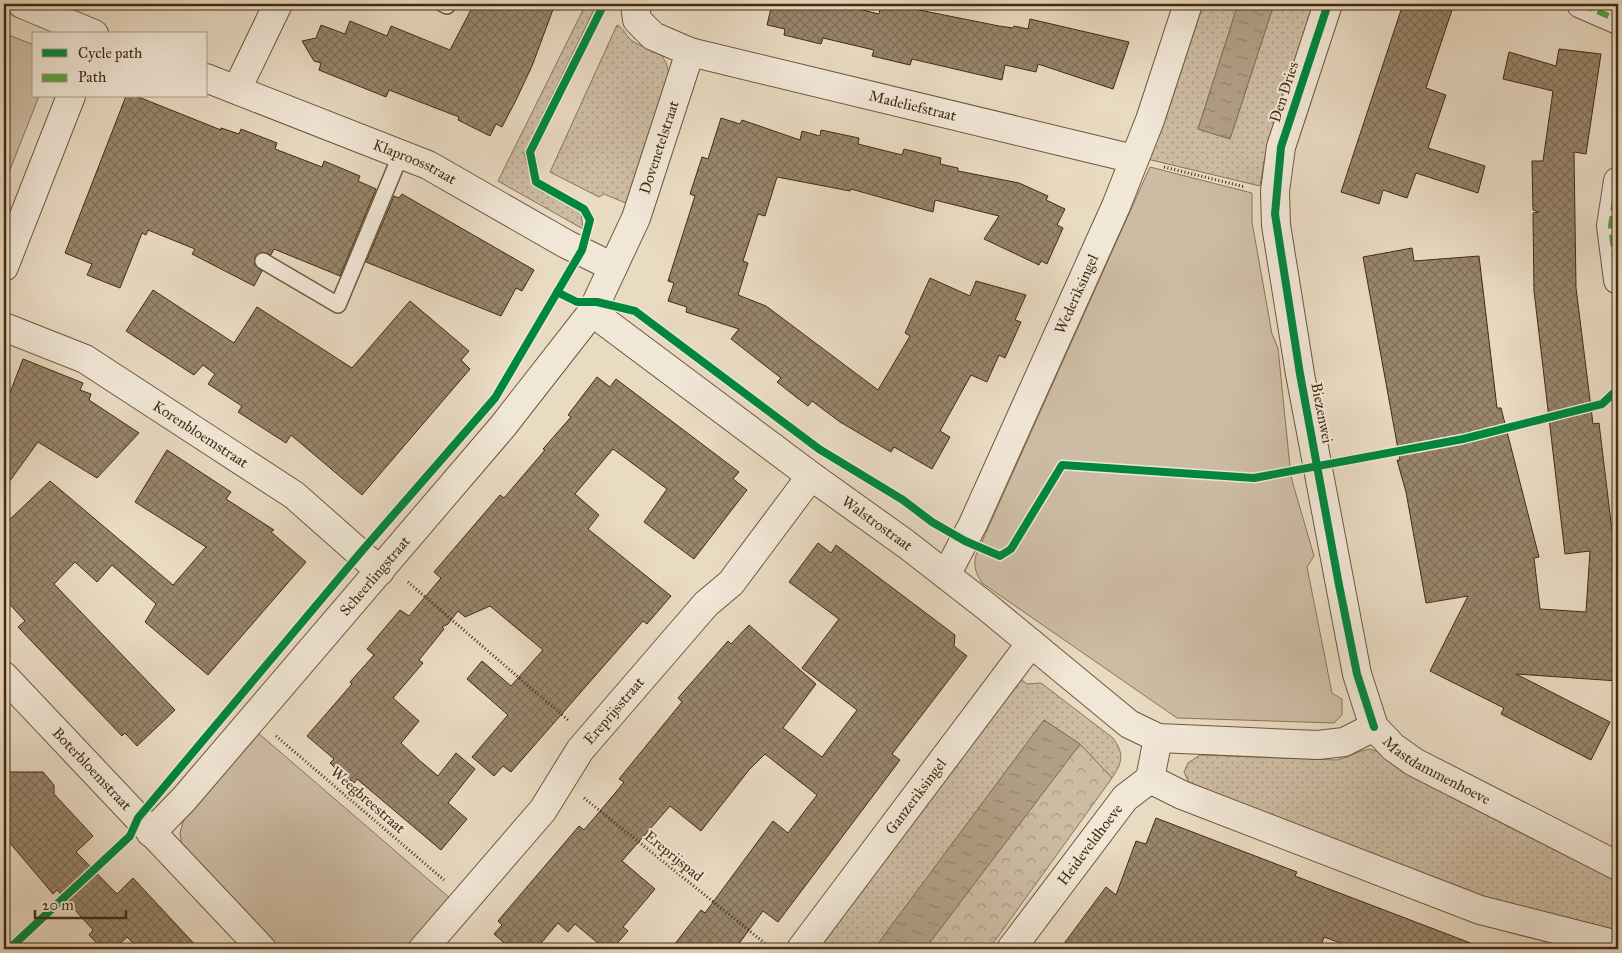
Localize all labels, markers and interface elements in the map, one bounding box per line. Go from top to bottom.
legend [32,32,208,98]
text: Cycle path [78,44,143,62]
street label: Den Dries [1266,59,1302,125]
text: Path [78,68,107,86]
street label: Madeliefstraat [867,86,959,125]
street label: Dovenetelstraat [635,98,683,196]
street label: Klaproosstraat [371,135,460,189]
street label: Wederiksingel [1051,250,1103,337]
street label: Biezenwei [1307,381,1337,445]
street label: Korenbloemstraat [150,397,252,472]
street label: Walstrostraat [838,492,917,555]
street label: Scheerlingstraat [336,532,414,619]
street label: Ereprijsstraat [580,673,648,748]
street label: Boterbloemstraat [49,724,136,815]
street label: Mastdammenhoeve [1379,733,1493,808]
street label: Ganzeriksingel [881,754,951,838]
street label: Weegbreestraat [327,763,409,838]
street label: Heideveldhoeve [1053,800,1126,889]
street label: Ereprijspad [641,827,707,885]
scale bar [35,888,126,920]
text: 20 m [42,896,74,914]

